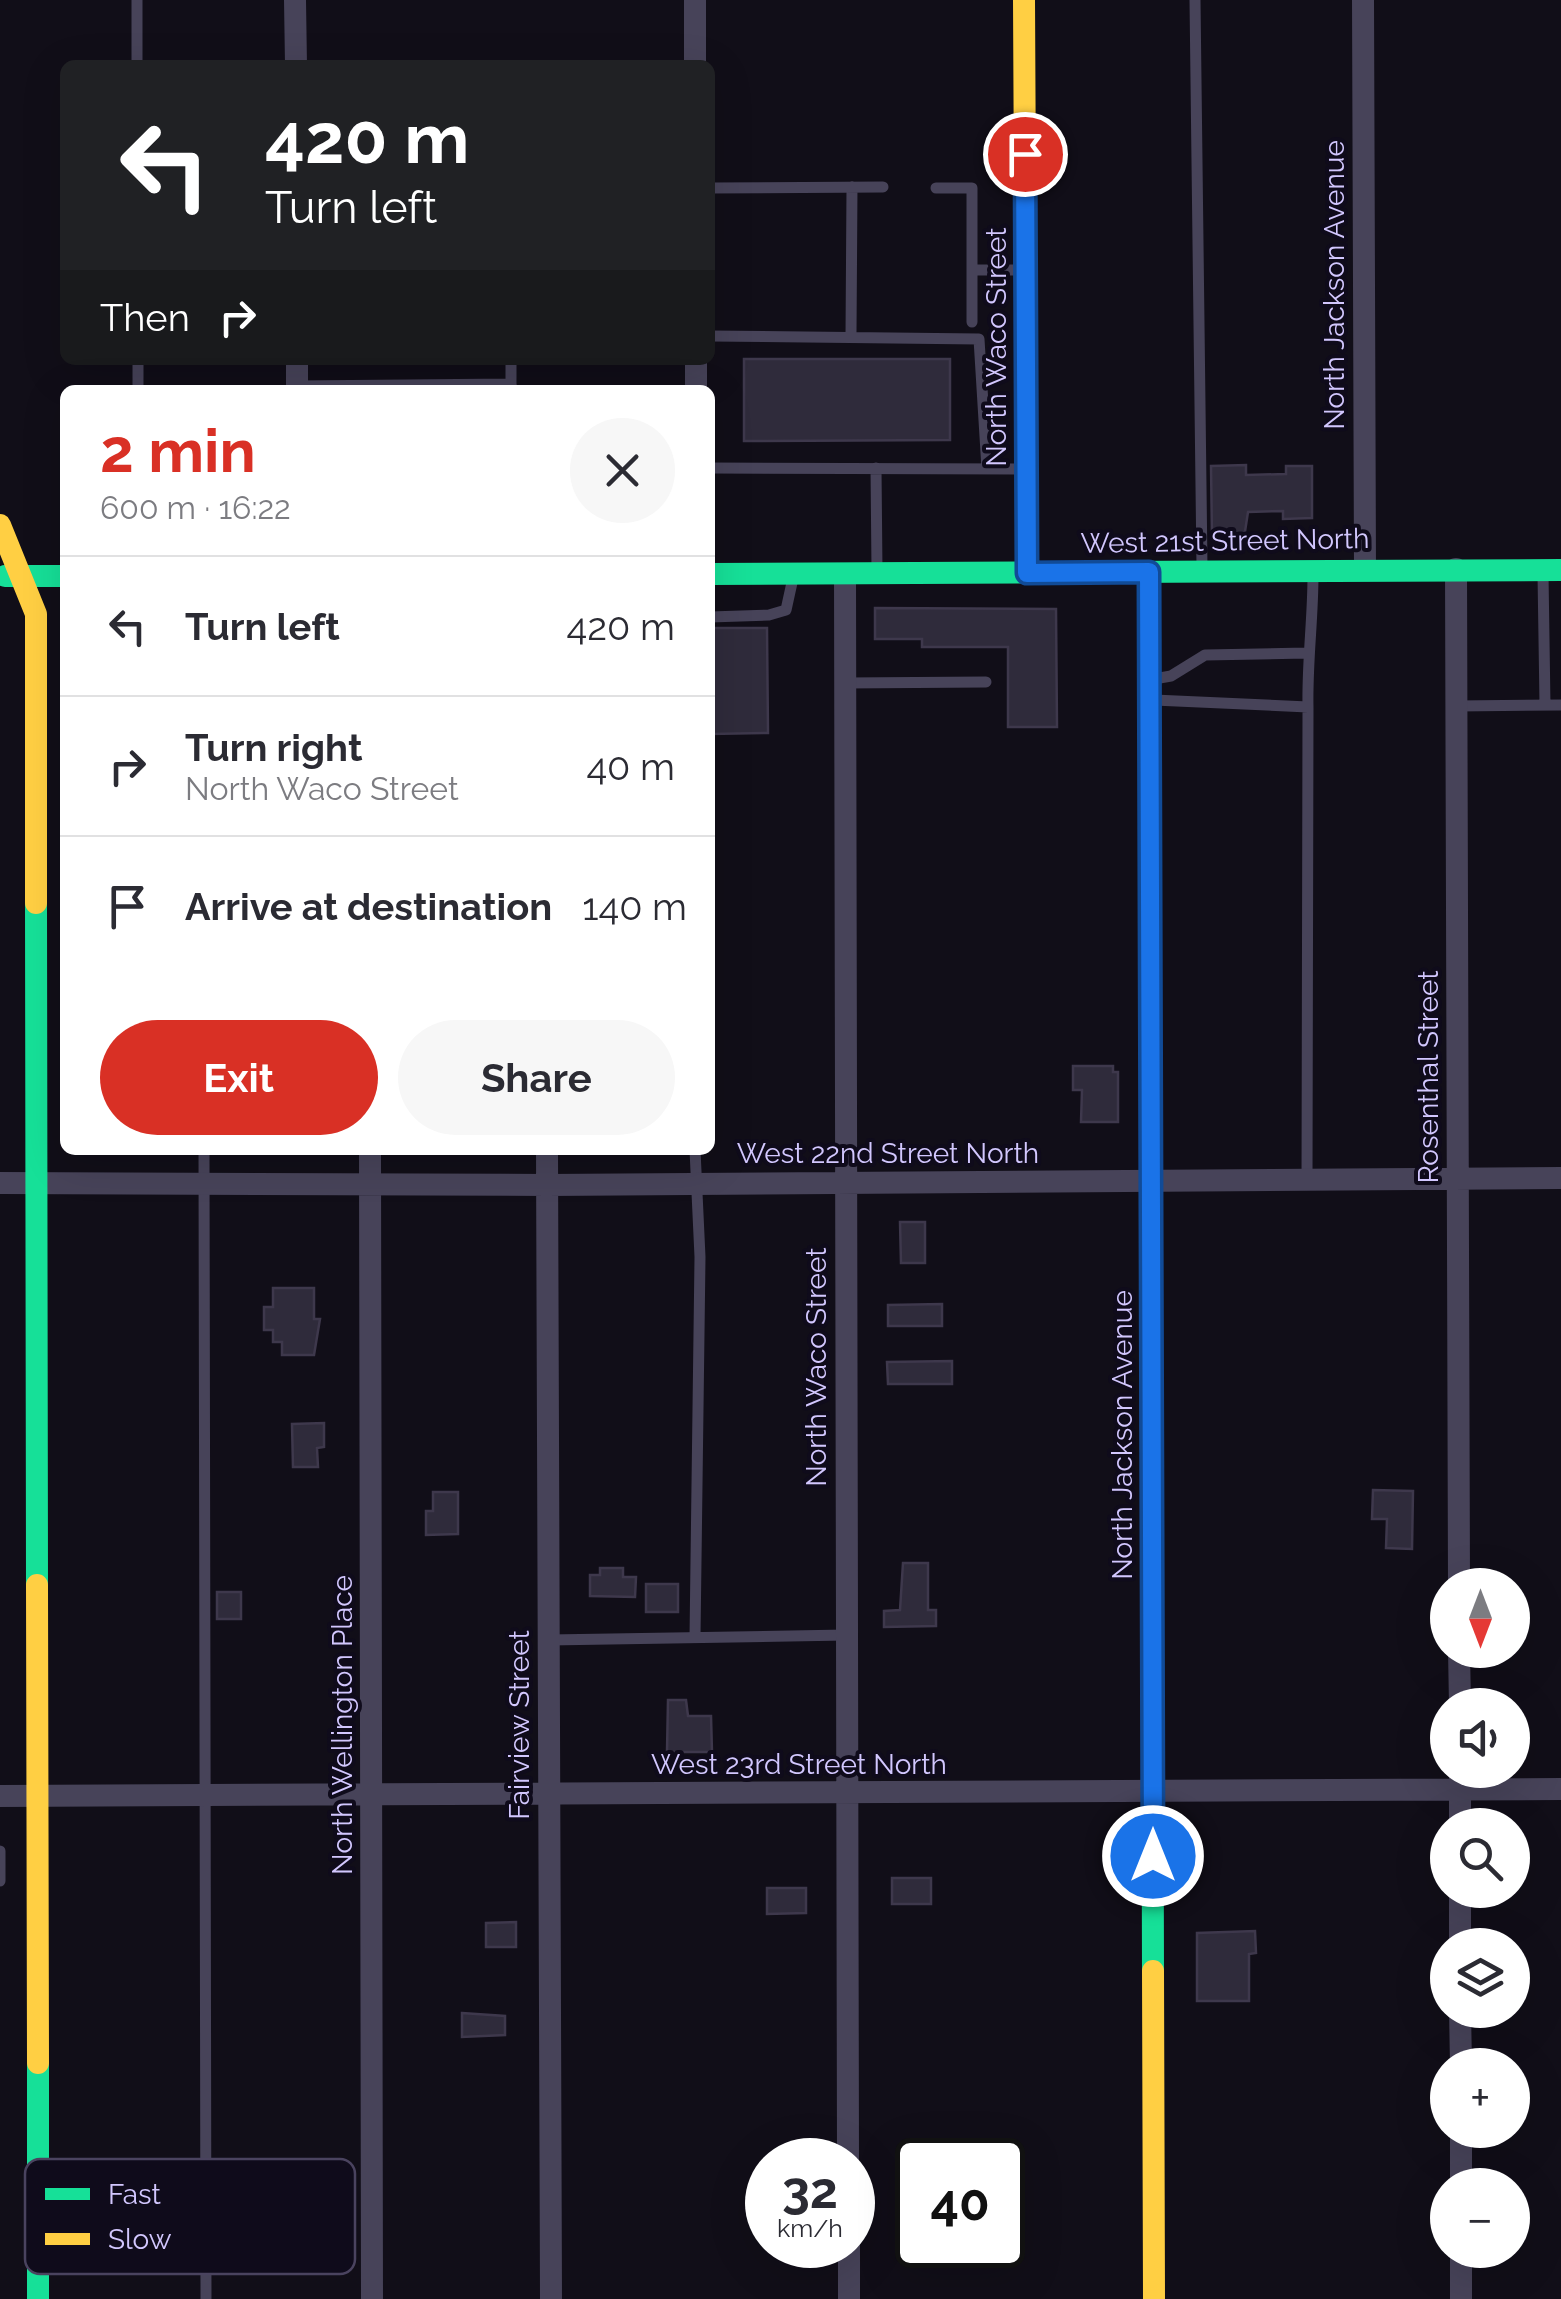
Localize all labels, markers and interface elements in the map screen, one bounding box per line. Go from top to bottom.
text: 420 m [265,97,469,179]
icon: left [100,100,230,230]
pin [983,112,1068,197]
icon: arrive [998,127,1053,182]
street label: North Jackson Avenue [1318,140,1351,430]
text: Turn left [265,181,437,234]
street label: North Waco Street [980,227,1013,467]
icon: right [210,290,265,345]
text: Then [100,295,190,340]
text: 2 min [100,416,256,486]
button: close [570,418,675,523]
text: 600 m · 16:22 [100,489,291,526]
street label: West 21st Street North [1080,522,1370,560]
icon: left [100,599,155,654]
text: Turn left [185,604,340,649]
text: 420 m [567,604,675,649]
text: Turn right [185,725,362,770]
icon: right [100,739,155,794]
text: 40 m [586,744,675,789]
text: North Waco Street [185,770,459,807]
icon: arrive [100,879,155,934]
text: Arrive at destination [185,884,552,929]
text: 140 m [582,884,687,929]
street label: Rosenthal Street [1412,970,1445,1184]
button: Exit [100,1020,378,1135]
button: Share [398,1020,675,1135]
street label: West 22nd Street North [737,1137,1039,1170]
street label: North Waco Street [800,1247,833,1487]
street label: North Jackson Avenue [1106,1290,1139,1580]
north arrow [1430,1568,1530,1668]
map controls [1430,1568,1530,2268]
street label: North Wellington Place [326,1575,359,1875]
street label: Fairview Street [503,1630,536,1820]
button: sound [1430,1688,1530,1788]
street label: West 23rd Street North [651,1748,947,1781]
position arrow [1101,1804,1205,1908]
button: search [1430,1808,1530,1908]
button: layers [1430,1928,1530,2028]
button: + [1430,2048,1530,2148]
speed limit sign: 40 [895,2138,1025,2268]
legend [25,2159,355,2274]
text: 32 [782,2161,838,2220]
button: − [1430,2168,1530,2268]
text: Fast [108,2178,161,2211]
text: km/h [777,2213,843,2243]
text: Slow [108,2223,172,2256]

